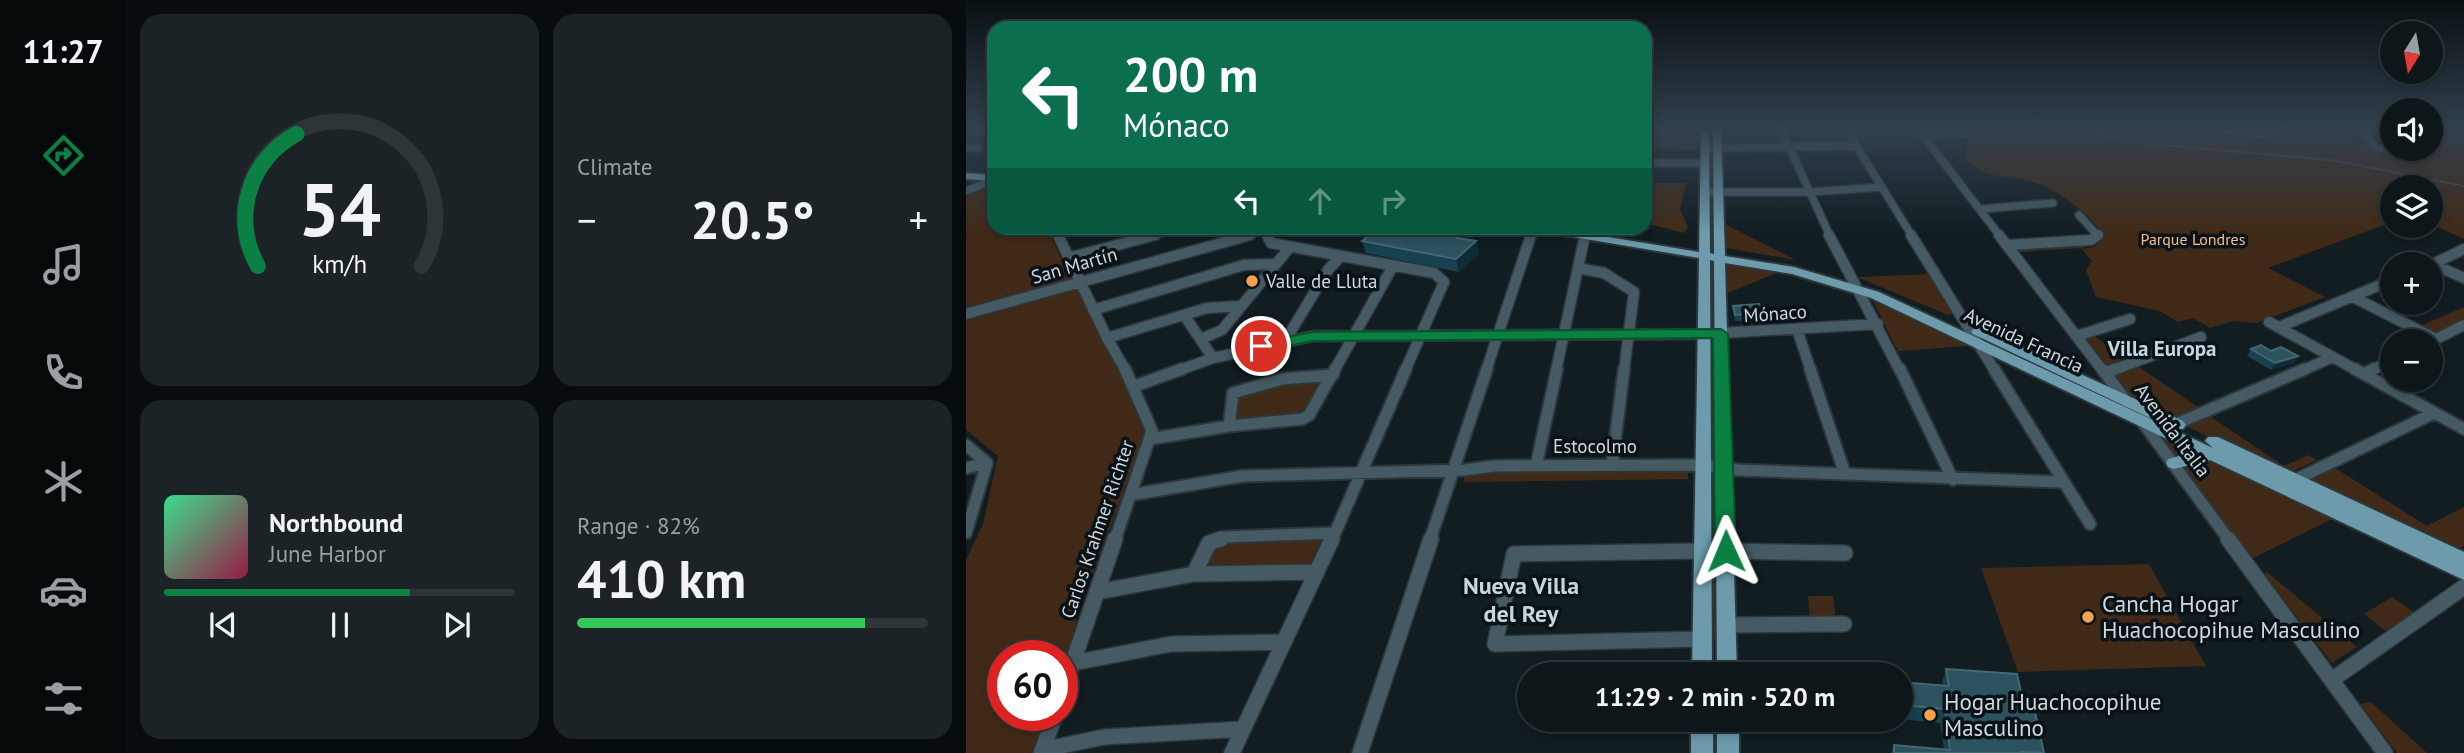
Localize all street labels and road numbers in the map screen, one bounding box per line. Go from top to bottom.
street label: San Martín [1028,241,1120,289]
street label: Mónaco [1743,299,1807,327]
street label: Avenida Francia [1961,302,2087,378]
street label: Avenida Italia [2130,379,2216,481]
street label: Estocolmo [1553,434,1637,458]
street label: Carlos Krahmer Richter [1055,436,1139,621]

